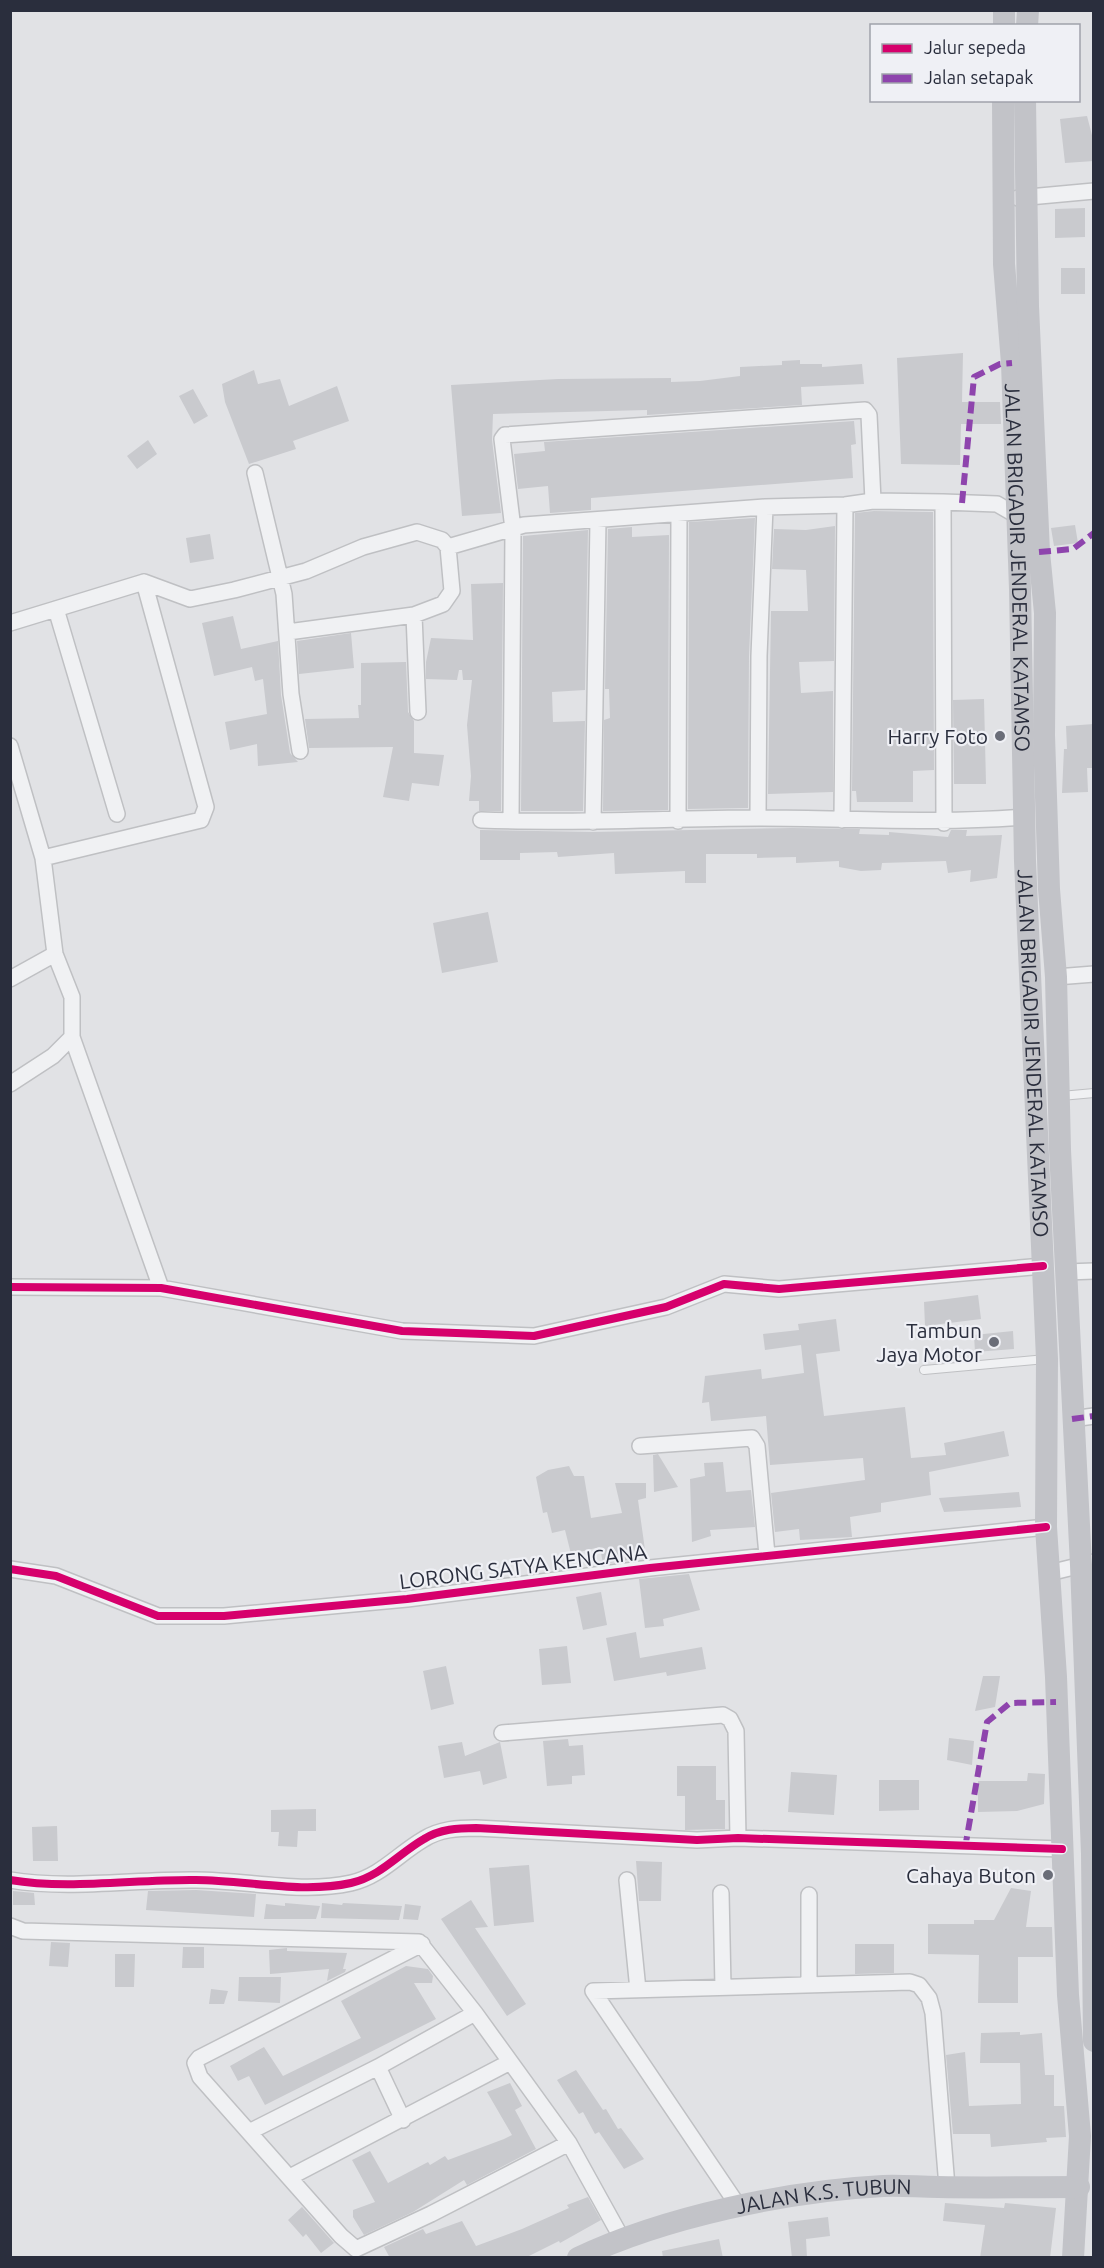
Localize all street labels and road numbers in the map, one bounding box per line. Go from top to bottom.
street label: JALAN BRIGADIR JENDERAL KATAMSO [1001,383,1035,752]
street label: JALAN BRIGADIR JENDERAL KATAMSO [1013,869,1054,1238]
street label: LORONG SATYA KENCANA [398,1539,649,1593]
street label: JALAN K.S. TUBUN [733,2174,912,2218]

